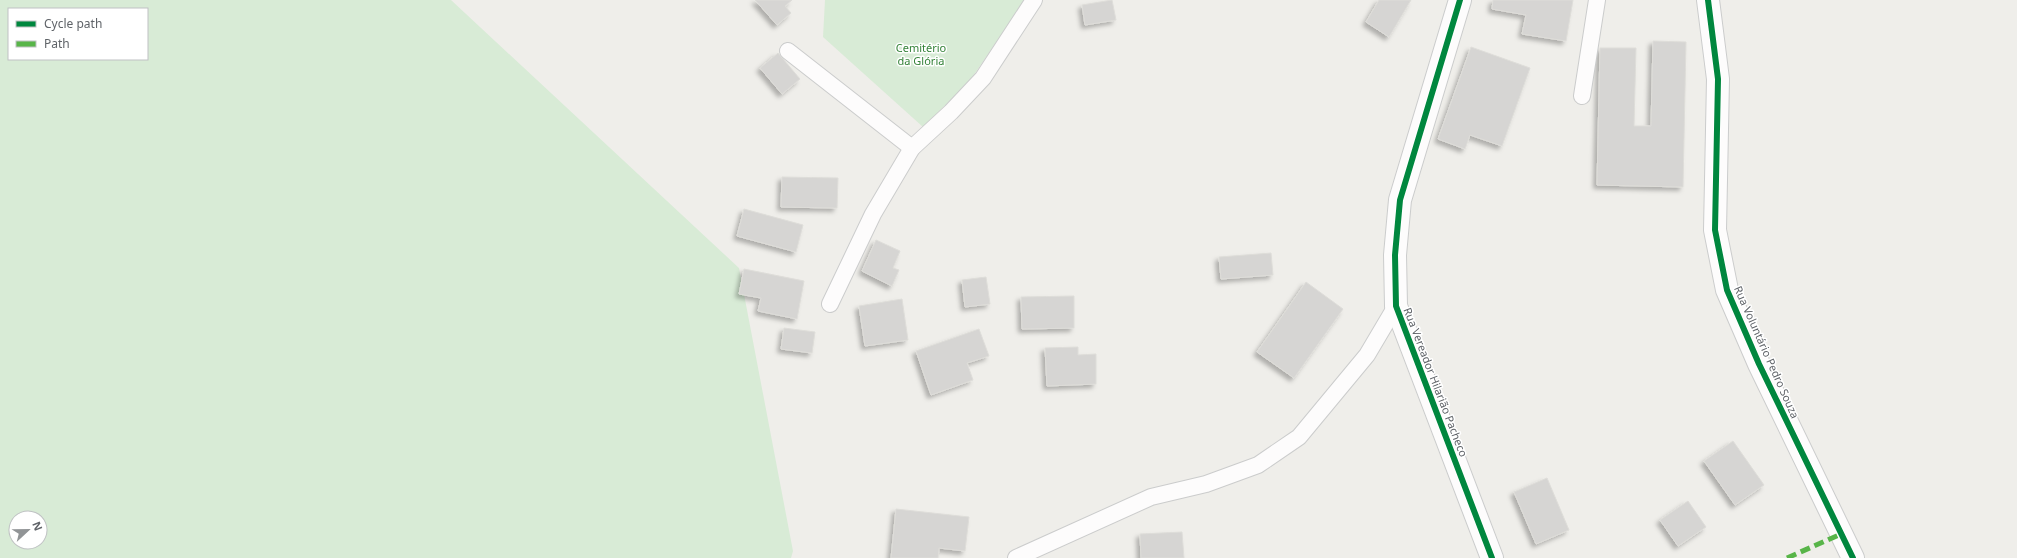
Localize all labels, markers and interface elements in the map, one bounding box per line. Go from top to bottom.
legend [8,8,148,60]
text: Cycle path [44,15,102,32]
text: Path [44,35,70,52]
park label: Cemitério da Glória [896,40,947,68]
street label: Rua Voluntário Pedro Souza [1731,283,1803,421]
street label: Rua Vereador Hilarião Pacheco [1401,305,1472,459]
north arrow [8,510,48,550]
text: N [29,519,46,533]

